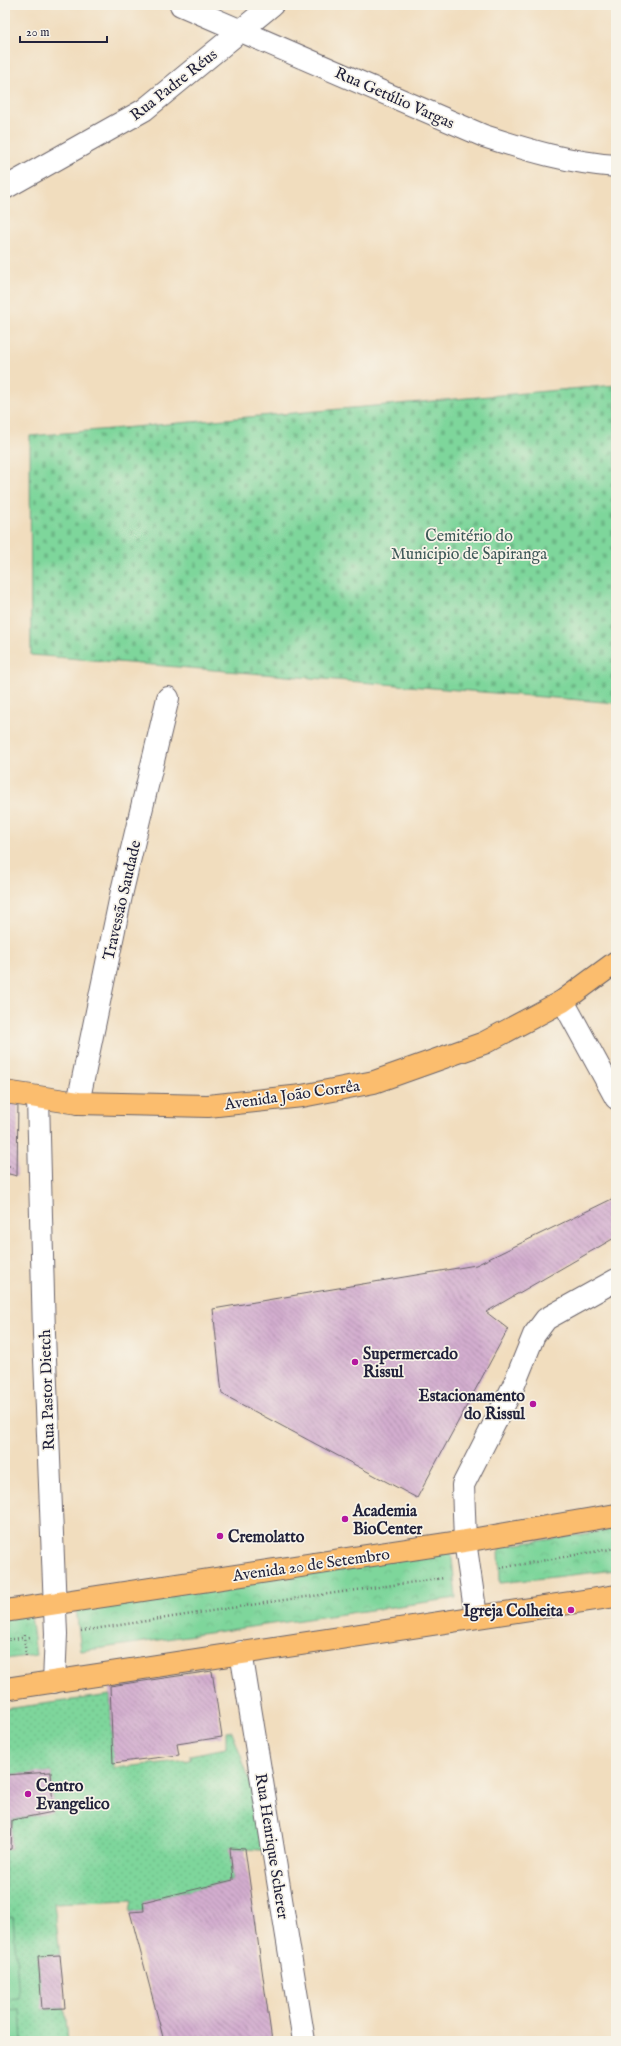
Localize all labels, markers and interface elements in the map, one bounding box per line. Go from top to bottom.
scale bar [20,18,107,44]
text: 20 m [26,25,49,40]
street label: Rua Padre Réus [127,45,222,126]
street label: Rua Getúlio Vargas [331,63,457,134]
park label: Cemitério do Municipio de Sapiranga [391,527,547,565]
street label: Travessão Saudade [99,839,146,962]
street label: Avenida João Corrêa [222,1077,361,1116]
street label: Rua Pastor Dietch [36,1329,60,1451]
place label: Supermercado Rissul [363,1345,458,1383]
marker: Supermercado Rissul [350,1357,360,1367]
place label: Estacionamento do Rissul [419,1387,526,1425]
marker: Estacionamento do Rissul [528,1399,538,1409]
place label: Academia BioCenter [352,1502,423,1540]
marker: Academia BioCenter [340,1514,350,1524]
place label: Cremolatto [228,1528,305,1548]
marker: Cremolatto [215,1531,225,1541]
street label: Avenida 20 de Setembro [230,1545,391,1587]
place label: Igreja Colheita [463,1602,564,1622]
marker: Igreja Colheita [566,1605,576,1615]
street label: Rua Henrique Scherer [250,1772,292,1921]
place label: Centro Evangelico [36,1777,110,1815]
marker: Centro Evangelico [23,1789,33,1799]

